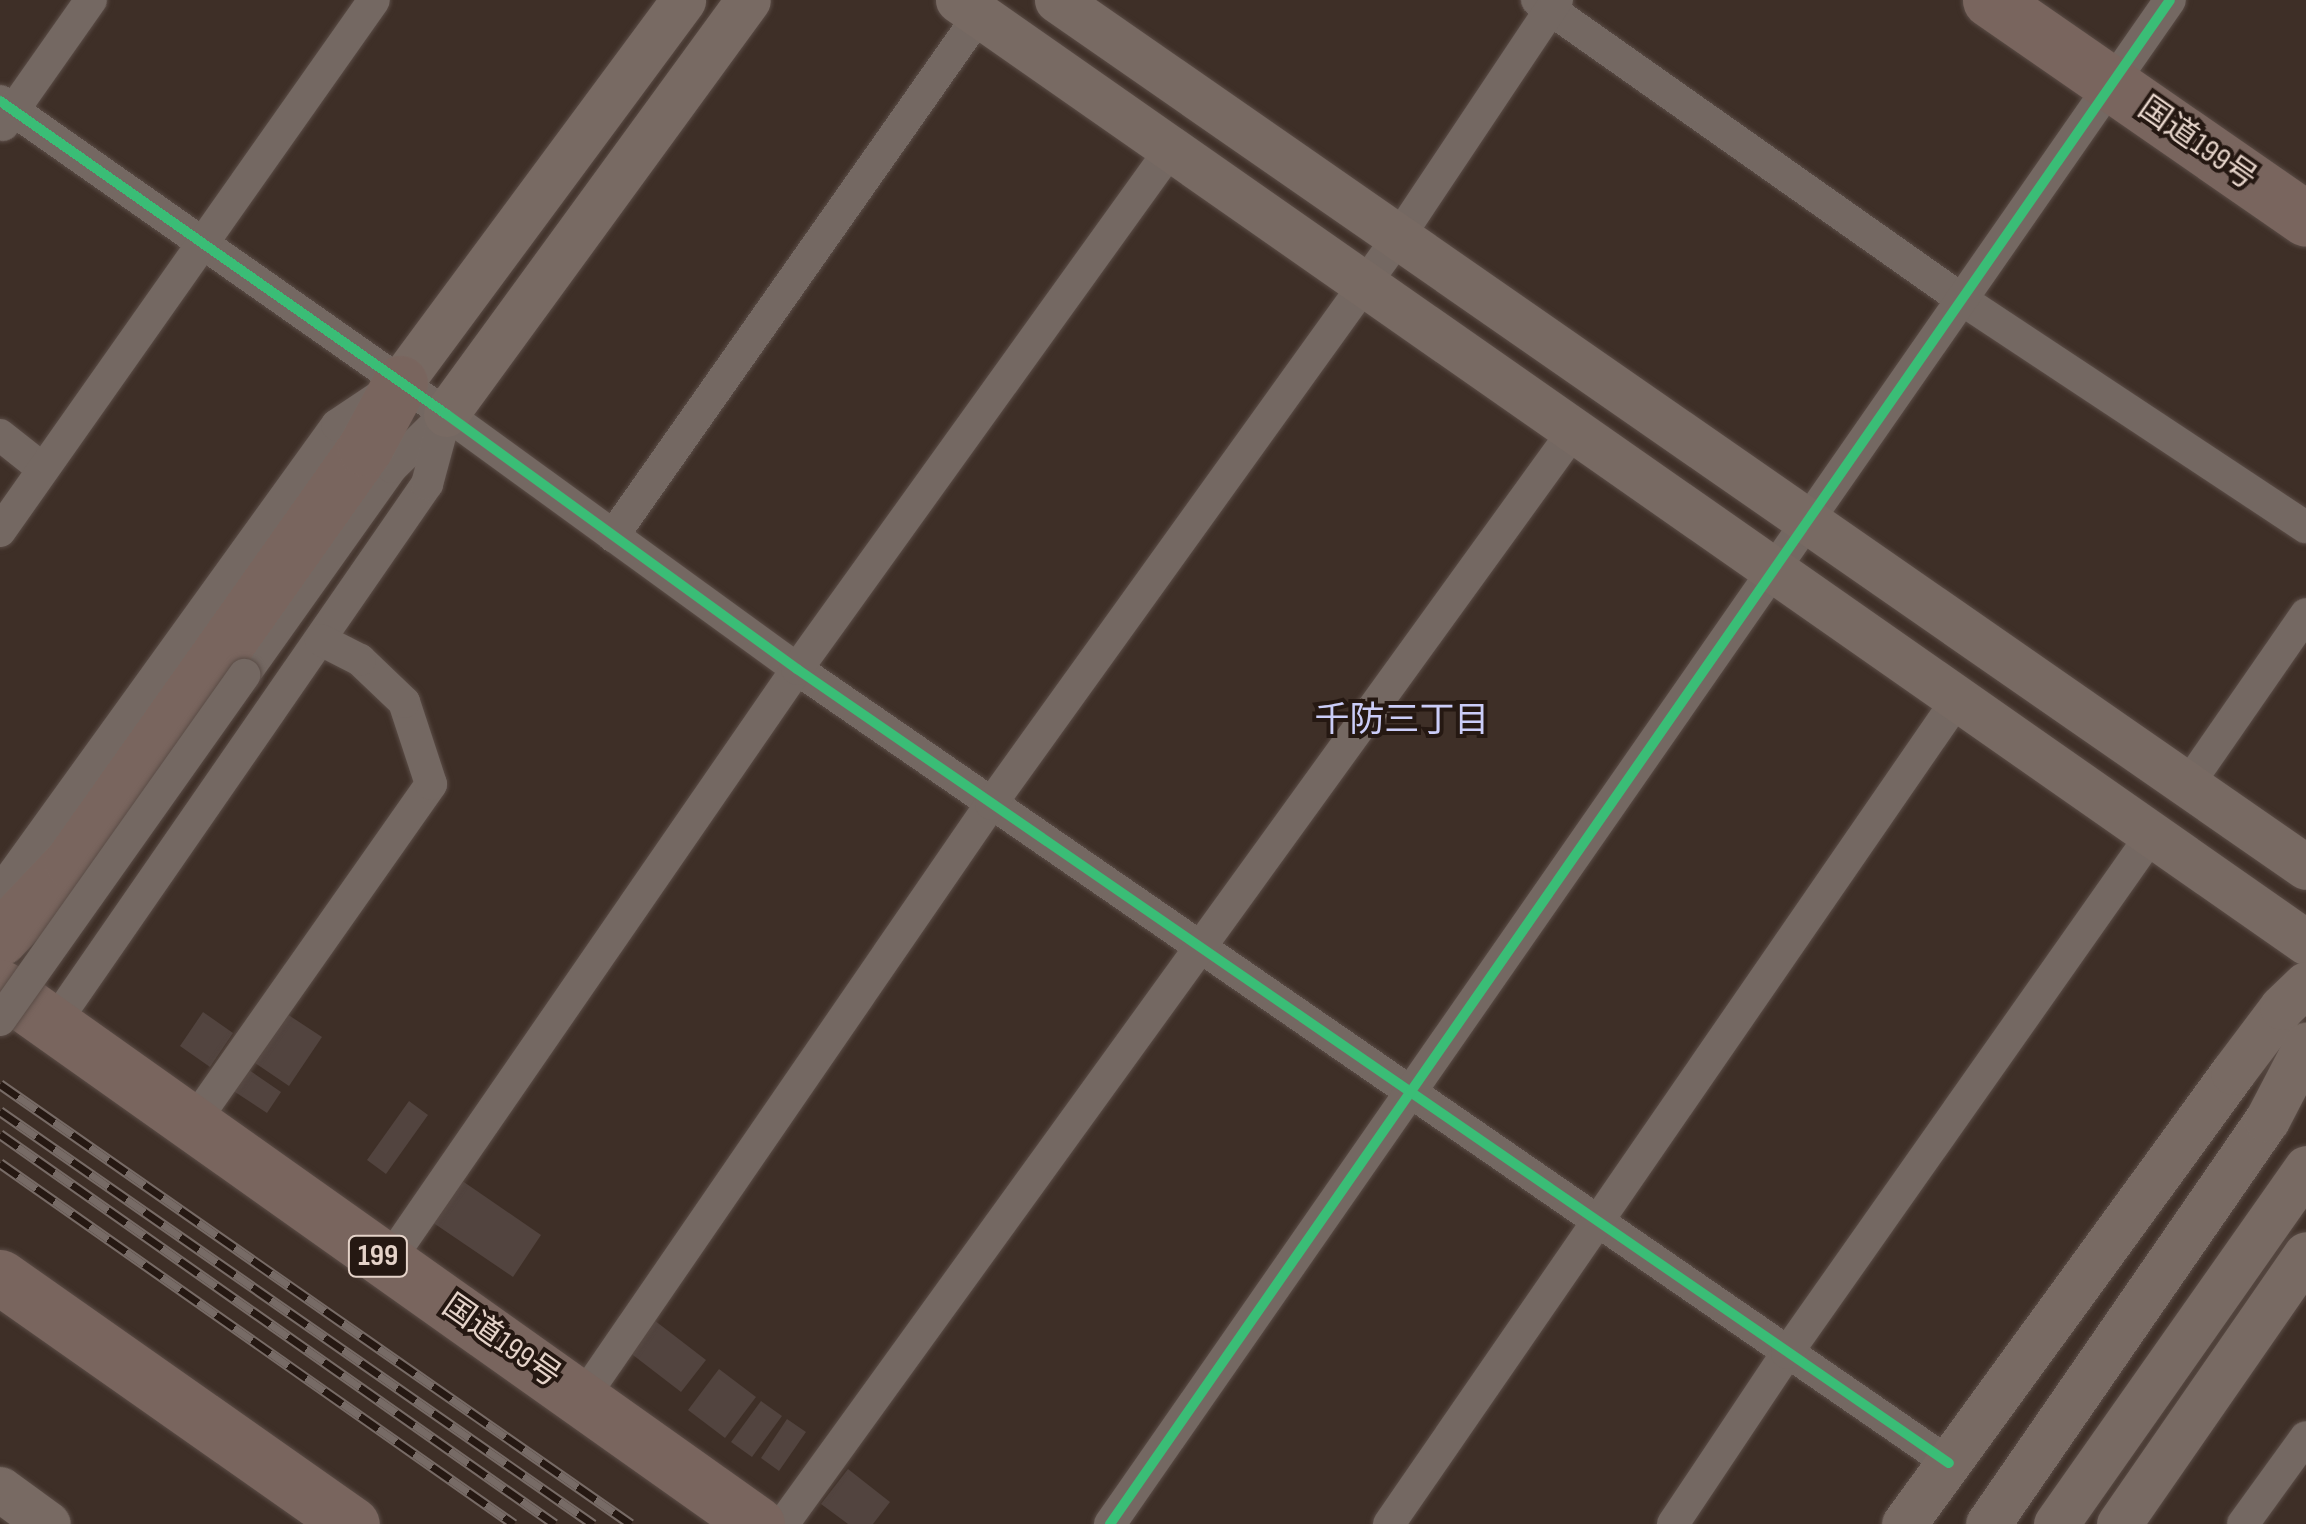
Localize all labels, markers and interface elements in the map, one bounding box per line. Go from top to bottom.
street label: 国道199号 [2130,89,2264,199]
district label: 千防三丁目 [1315,700,1489,742]
road number: 199 [346,1231,410,1281]
street label: 国道199号 [434,1287,568,1397]

